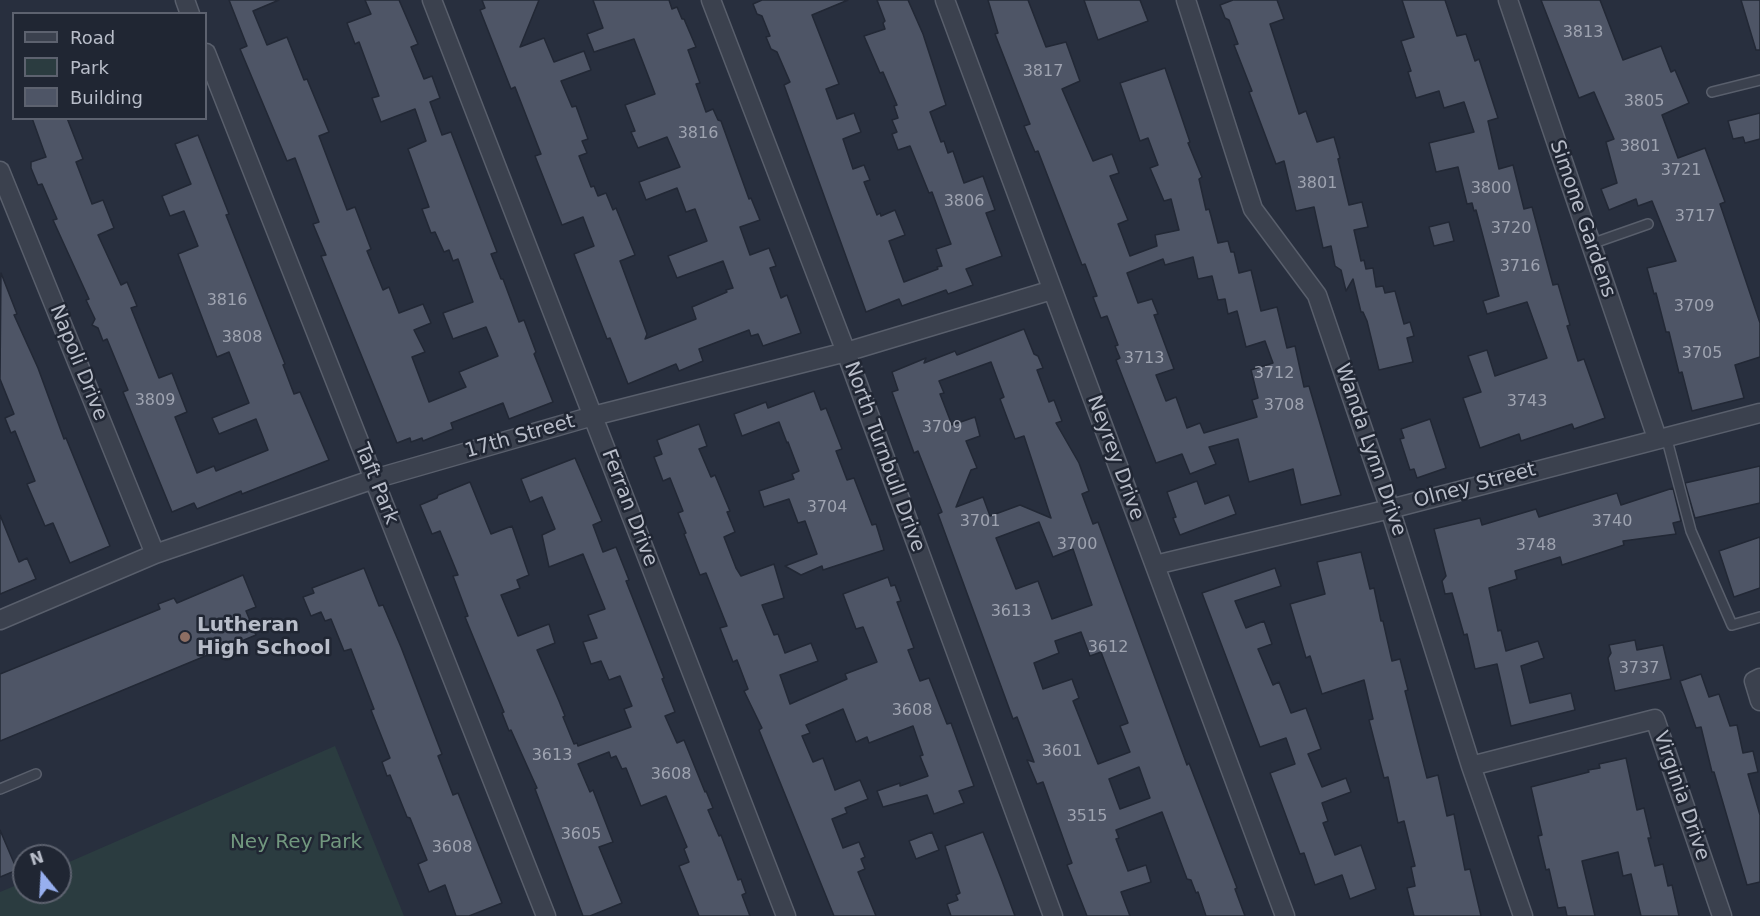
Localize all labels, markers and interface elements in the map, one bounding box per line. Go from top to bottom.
legend [12,12,207,120]
house number: 3813 [1563,23,1603,43]
text: Road [70,27,115,48]
text: Park [70,57,109,78]
house number: 3817 [1023,62,1063,82]
text: Building [70,87,143,108]
house number: 3805 [1624,92,1664,112]
house number: 3816 [678,124,718,144]
street label: Simone Gardens [1544,137,1620,301]
house number: 3801 [1620,137,1660,157]
house number: 3721 [1661,161,1701,181]
house number: 3801 [1297,174,1337,194]
house number: 3800 [1471,179,1511,199]
house number: 3806 [944,192,984,212]
house number: 3717 [1675,207,1715,227]
house number: 3720 [1491,219,1531,239]
house number: 3716 [1500,257,1540,277]
house number: 3816 [207,291,247,311]
house number: 3709 [1674,297,1714,317]
street label: Napoli Drive [44,302,112,424]
house number: 3808 [222,328,262,348]
house number: 3705 [1682,344,1722,364]
house number: 3713 [1124,349,1164,369]
street label: North Turnbull Drive [838,359,930,555]
street label: Wanda Lynn Drive [1329,361,1411,539]
house number: 3712 [1254,364,1294,384]
house number: 3809 [135,391,175,411]
street label: Neyrey Drive [1081,392,1149,524]
house number: 3743 [1507,392,1547,412]
house number: 3708 [1264,396,1304,416]
street label: 17th Street [462,410,578,464]
house number: 3709 [922,418,962,438]
street label: Taft Park [349,440,403,528]
street label: Ferran Drive [596,446,662,570]
street label: Olney Street [1411,458,1539,514]
house number: 3704 [807,498,847,518]
house number: 3701 [960,512,1000,532]
house number: 3740 [1592,512,1632,532]
house number: 3700 [1057,535,1097,555]
house number: 3748 [1516,536,1556,556]
house number: 3613 [991,602,1031,622]
place label: Lutheran High School [197,614,331,661]
marker: Lutheran High School [178,630,192,644]
house number: 3612 [1088,638,1128,658]
house number: 3737 [1619,659,1659,679]
house number: 3608 [892,701,932,721]
street label: Virginia Drive [1648,728,1714,864]
house number: 3601 [1042,742,1082,762]
house number: 3613 [532,746,572,766]
house number: 3608 [651,765,691,785]
house number: 3515 [1067,807,1107,827]
house number: 3605 [561,825,601,845]
park label: Ney Rey Park [230,831,362,855]
house number: 3608 [432,838,472,858]
north arrow [12,844,72,904]
text: N [28,847,46,869]

